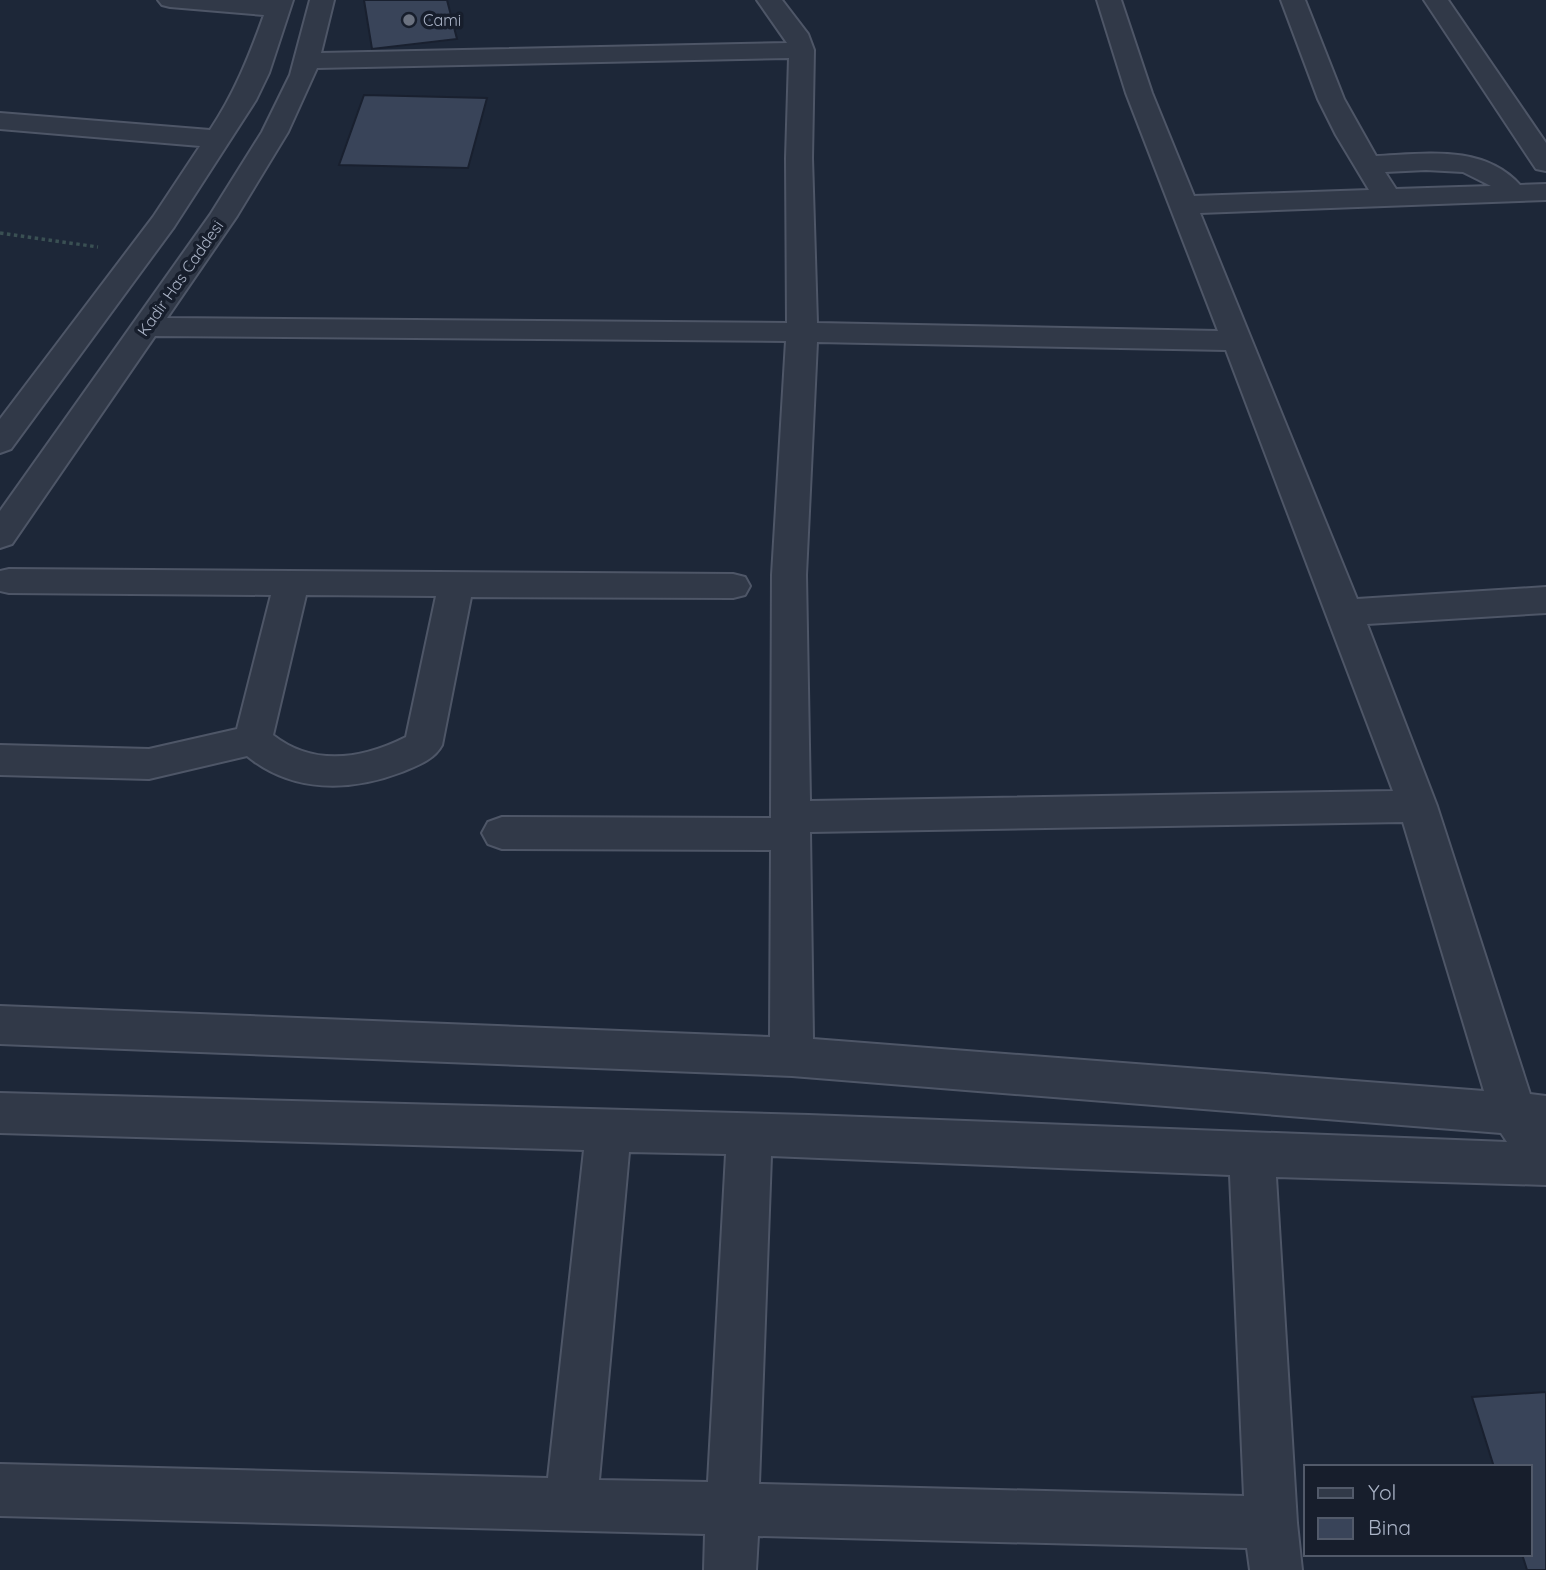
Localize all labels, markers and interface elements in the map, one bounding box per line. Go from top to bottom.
place label: Cami [423,10,461,30]
marker: Cami [401,12,417,28]
street label: Kadir Has Caddesi [133,216,227,340]
legend [1304,1465,1532,1556]
text: Yol [1368,1479,1396,1505]
text: Bina [1368,1514,1411,1540]

